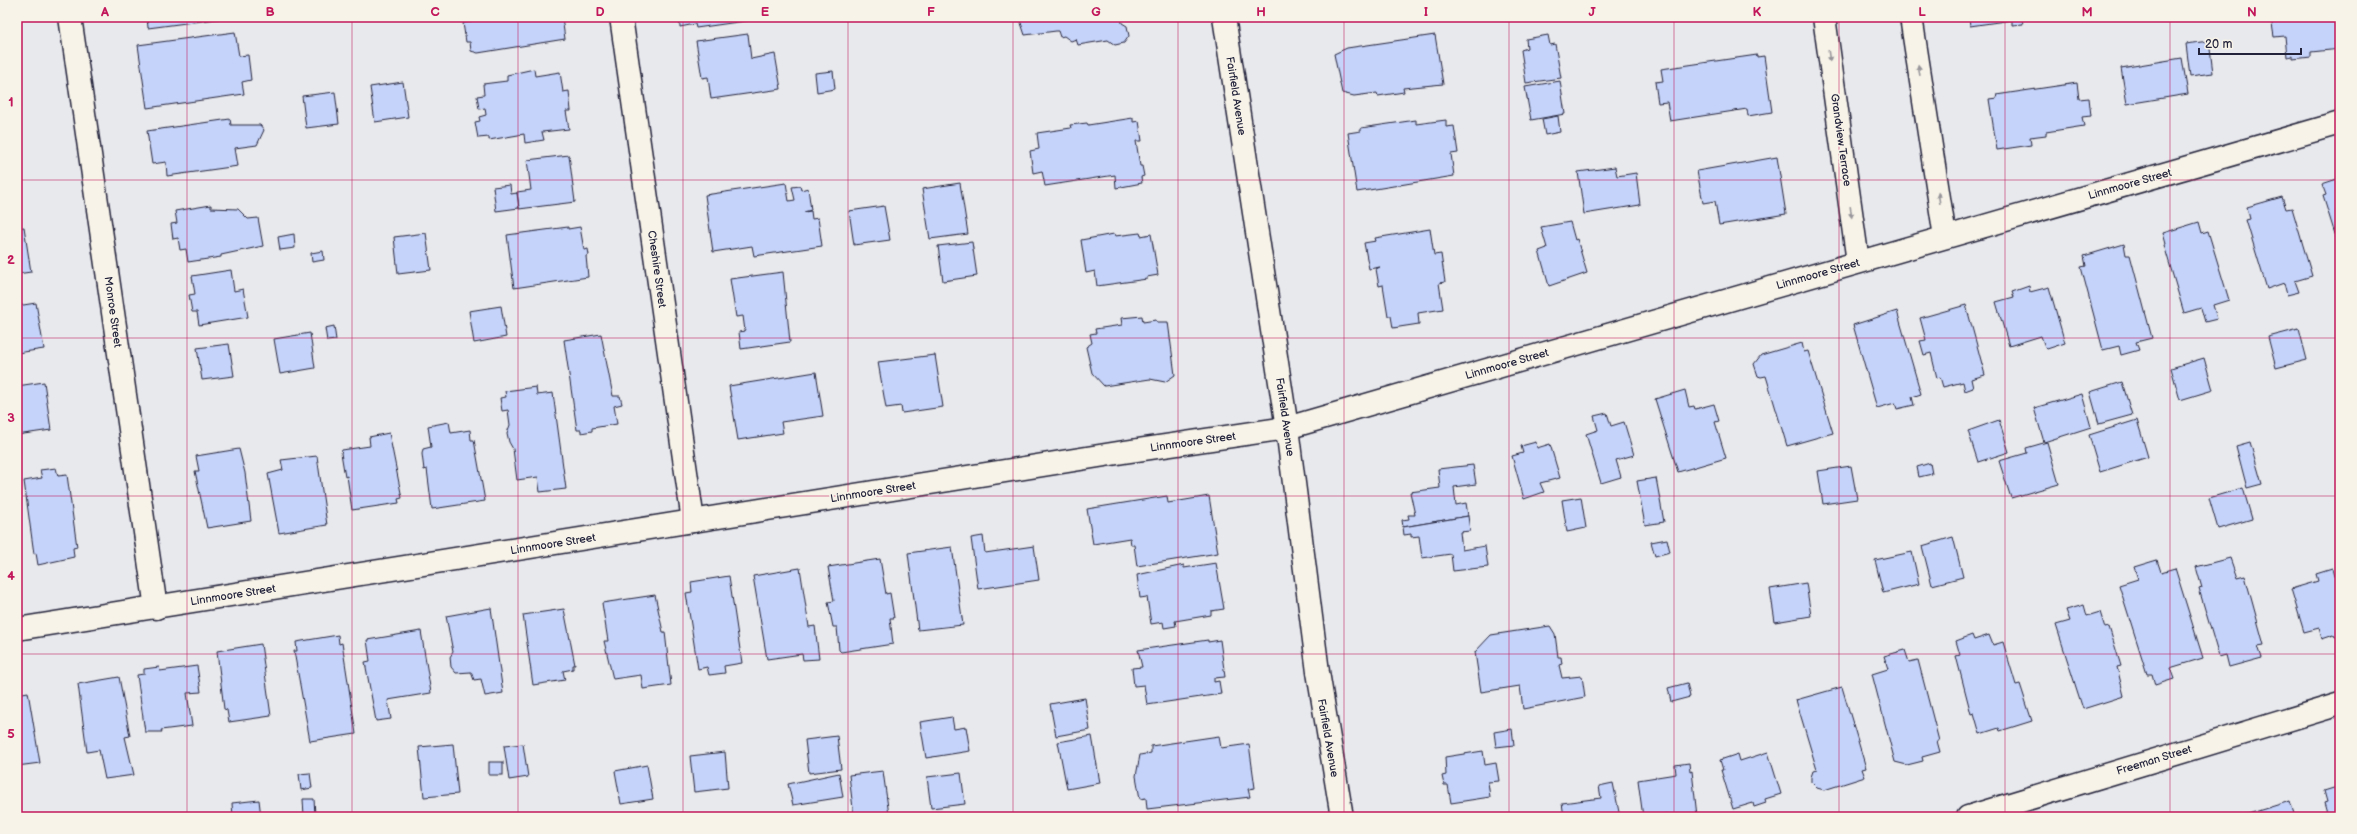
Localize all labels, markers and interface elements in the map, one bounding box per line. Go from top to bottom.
text: A [100,4,109,20]
text: B [265,4,275,20]
text: C [430,4,440,20]
text: D [595,4,605,20]
text: E [761,4,770,20]
text: F [927,4,935,20]
text: G [1091,4,1101,20]
text: H [1256,4,1266,20]
text: I [1424,4,1428,20]
text: J [1588,4,1596,20]
text: K [1753,4,1762,20]
text: L [1918,4,1926,20]
text: M [2081,4,2093,20]
text: N [2247,4,2257,20]
scale bar [2199,30,2301,56]
text: 20 m [2205,37,2232,52]
one-way arrow [1826,50,1832,62]
street label: Fairfield Avenue [1223,56,1249,137]
one-way arrow [1916,64,1922,76]
street label: Grandview Terrace [1828,93,1854,188]
text: 1 [8,94,14,110]
street label: Linnmoore Street [2087,166,2174,202]
one-way arrow [1936,192,1942,205]
one-way arrow [1848,206,1854,218]
street label: Cheshire Street [645,230,669,309]
text: 2 [7,252,15,268]
street label: Linnmoore Street [1775,256,1862,292]
street label: Monroe Street [102,276,124,349]
street label: Linnmoore Street [1464,346,1551,382]
street label: Fairfield Avenue [1273,377,1297,458]
text: 3 [7,410,15,426]
street label: Linnmoore Street [1149,429,1237,454]
street label: Linnmoore Street [829,479,917,505]
street label: Linnmoore Street [509,531,597,557]
text: 4 [7,568,15,584]
street label: Linnmoore Street [189,582,277,608]
street label: Fairfield Avenue [1315,698,1341,779]
text: 5 [7,726,15,742]
street label: Freeman Street [2115,742,2194,778]

